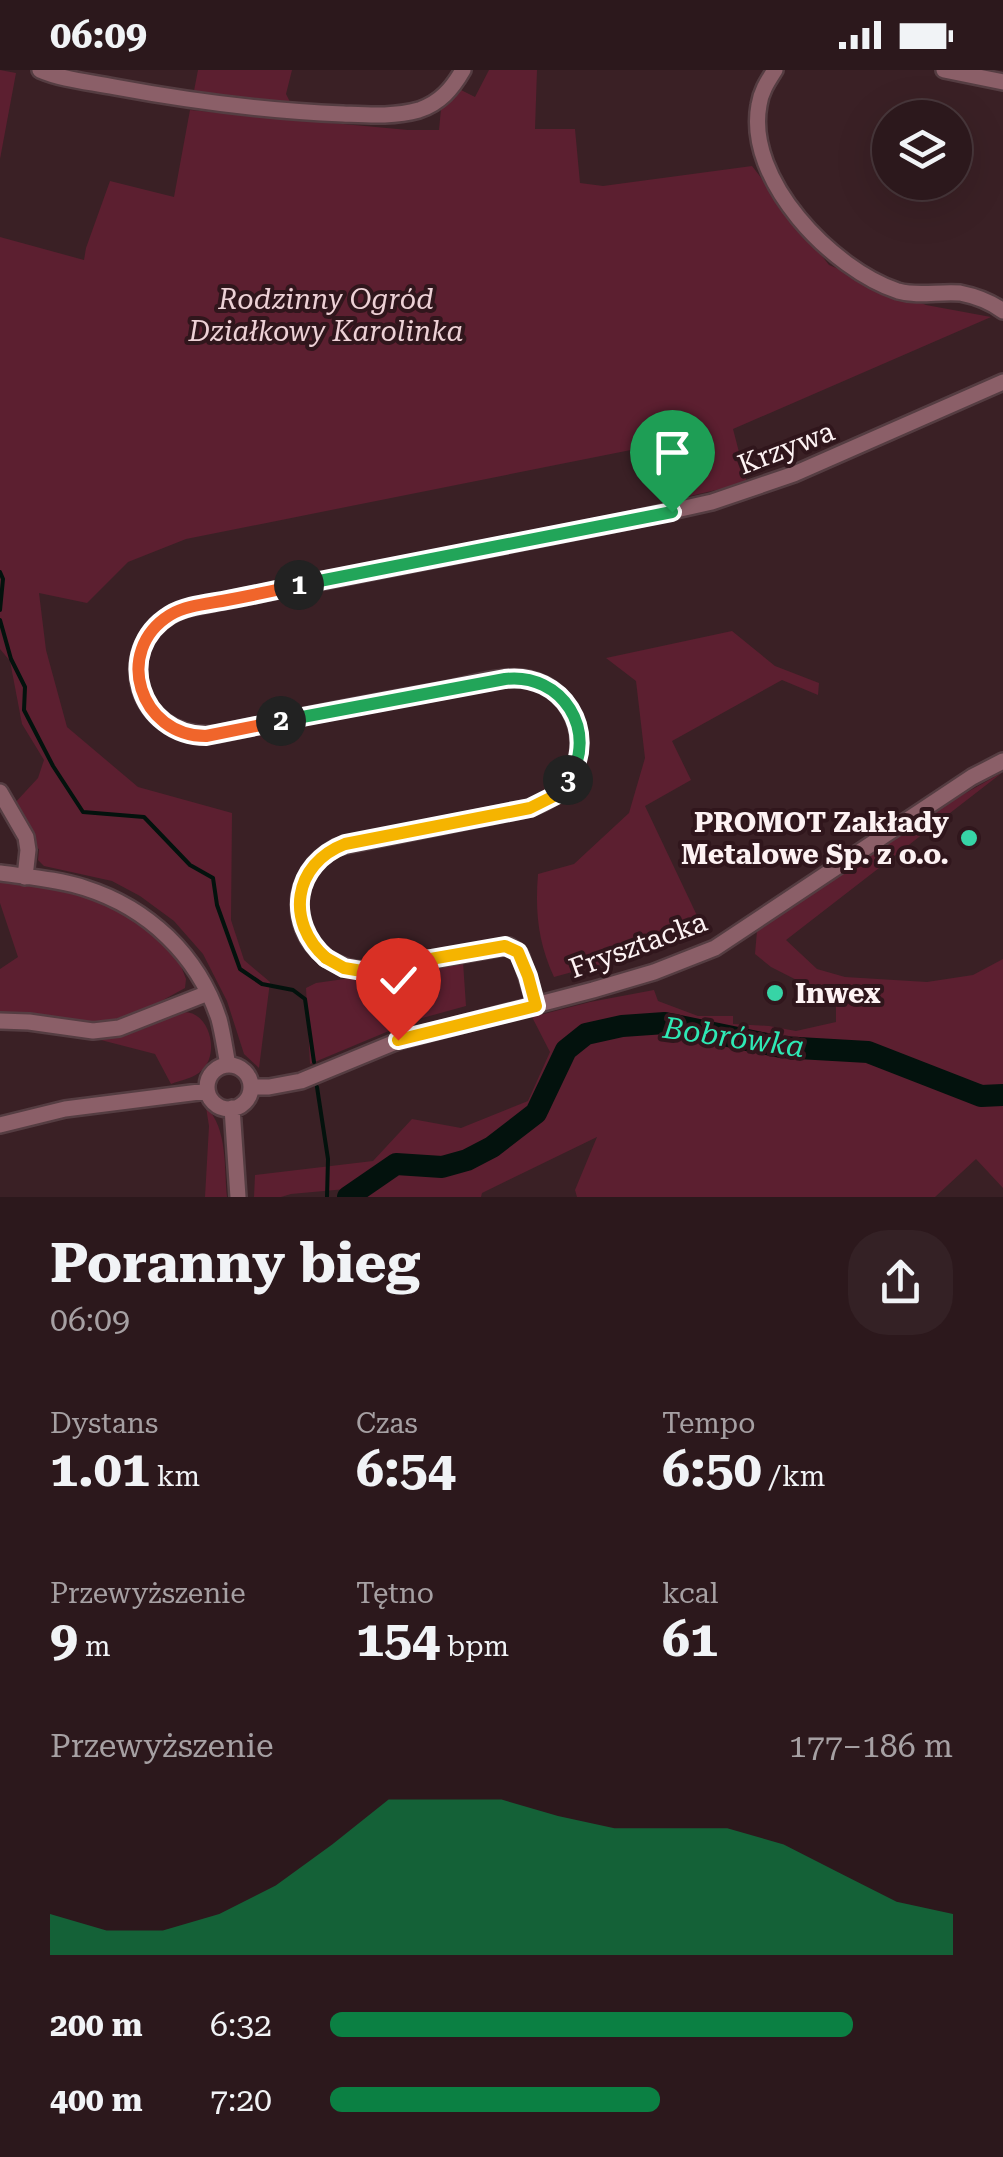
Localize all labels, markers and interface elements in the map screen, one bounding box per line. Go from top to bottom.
text: 06:09 [50,13,147,57]
map controls [872,100,972,200]
button: layers [872,100,972,200]
park label: Rodzinny Ogród Działkowy Karolinka [188,283,463,348]
pin [630,410,715,513]
street label: Krzywa [733,415,839,481]
icon: arrive [645,425,700,480]
pin: 1 [274,560,324,610]
text: 1 [291,568,307,601]
pin: 2 [256,696,306,746]
text: 2 [273,704,289,737]
pin: 3 [543,755,593,805]
text: 3 [560,763,576,796]
place label: PROMOT Zakłady Metalowe Sp. z o.o. [681,806,949,871]
marker: PROMOT Zakłady Metalowe Sp. z o.o. [958,827,980,849]
street label: Frysztacka [565,905,711,985]
pin [356,938,441,1041]
icon: check [371,953,426,1008]
place label: Inwex [795,977,881,1010]
marker: Inwex [764,982,786,1004]
water label: Bobrówka [660,1010,807,1064]
button: share [848,1230,953,1335]
text: Poranny bieg [50,1231,420,1295]
text: 06:09 [50,1301,130,1339]
text: Dystans [50,1407,158,1440]
text: Czas [356,1407,418,1440]
text: Tempo [662,1407,755,1440]
text: 1.01 [50,1440,150,1498]
text: 6:54 [356,1440,456,1498]
text: 6:50 [662,1440,762,1498]
text: km [150,1460,200,1493]
text: /km [762,1460,825,1493]
text: Przewyższenie [50,1577,246,1610]
text: Tętno [356,1577,434,1610]
text: kcal [662,1577,718,1610]
text: 9 [50,1610,78,1668]
text: 154 [356,1610,440,1668]
text: 61 [662,1610,718,1668]
text: m [78,1630,111,1663]
text: bpm [440,1630,509,1663]
text: Przewyższenie [50,1727,274,1765]
text: 177–186 m [789,1727,953,1765]
text: 200 m [50,2006,143,2044]
text: 6:32 [210,2006,272,2044]
text: 400 m [50,2081,143,2119]
text: 7:20 [210,2081,272,2119]

